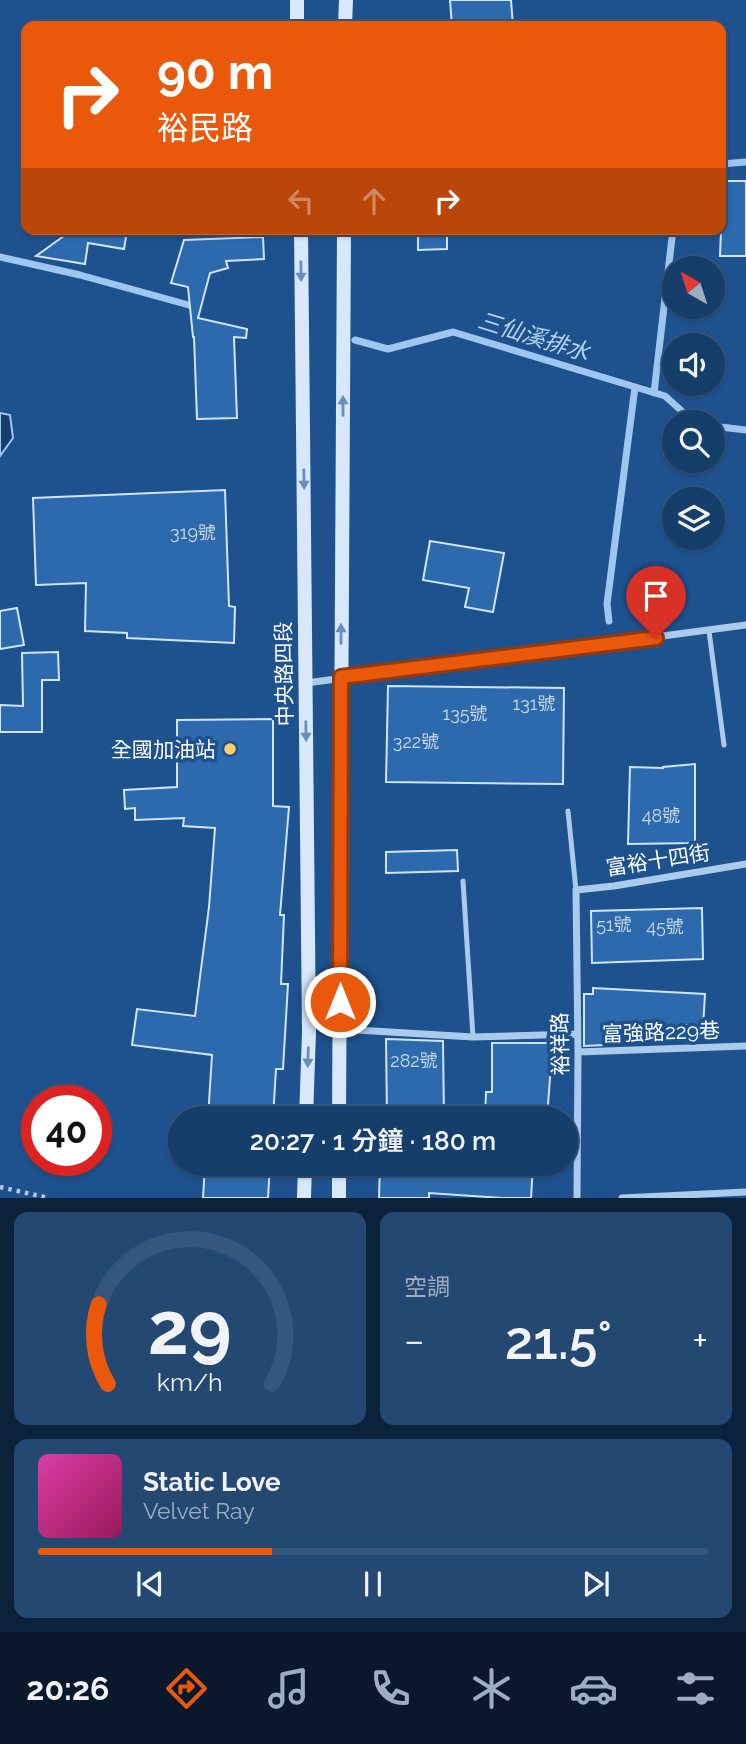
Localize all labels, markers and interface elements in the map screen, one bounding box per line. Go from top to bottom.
text: 90 m [157,43,273,100]
icon: right [42,49,133,140]
text: 裕民路 [157,109,253,146]
icon: left [282,182,320,220]
icon: ahead [355,182,393,220]
icon: right [428,182,466,220]
north arrow [662,256,724,318]
map controls [662,256,725,550]
one-way arrow [296,261,307,283]
water label: 三仙溪排水 [475,306,594,366]
button: sound [662,333,725,396]
one-way arrow [337,395,349,417]
button: search [662,410,725,473]
one-way arrow [298,468,309,490]
button: layers [662,487,725,550]
house number: 319號 [170,522,216,543]
pin [626,566,686,638]
icon: arrive [637,577,675,615]
street label: 中央路四段 [271,621,297,727]
one-way arrow [336,622,347,644]
house number: 131號 [512,693,556,714]
house number: 135號 [442,703,488,724]
one-way arrow [300,720,312,742]
house number: 322號 [393,731,439,752]
place label: 全國加油站 [111,737,216,762]
marker: 全國加油站 [222,741,238,757]
house number: 48號 [642,805,680,826]
street label: 富裕十四街 [604,839,712,881]
house number: 51號 [596,914,632,935]
house number: 45號 [646,916,684,937]
position arrow [303,965,377,1039]
street label: 裕祥路 [547,1012,573,1076]
street label: 富強路229巷 [602,1017,720,1047]
one-way arrow [302,1046,314,1068]
house number: 282號 [390,1050,438,1071]
speed limit sign: 40 [21,1085,112,1176]
text: 20:27 · 1 分鐘 · 180 m [250,1126,496,1156]
text: 空調 [404,1273,450,1300]
text: 29 [148,1287,232,1372]
text: 21.5° [505,1310,612,1371]
text: − [404,1318,424,1363]
text: + [692,1318,708,1363]
text: km/h [157,1367,223,1397]
text: Static Love [143,1467,281,1497]
text: Velvet Ray [143,1497,255,1524]
icon: previous [131,1565,169,1603]
icon: pause [354,1565,392,1603]
icon: next [577,1565,615,1603]
icon: directions [162,1664,211,1713]
icon: music [264,1664,313,1713]
icon: phone [366,1664,415,1713]
icon: climate [467,1664,516,1713]
icon: car [569,1664,618,1713]
icon: filters [671,1664,720,1713]
text: 20:26 [26,1670,109,1707]

